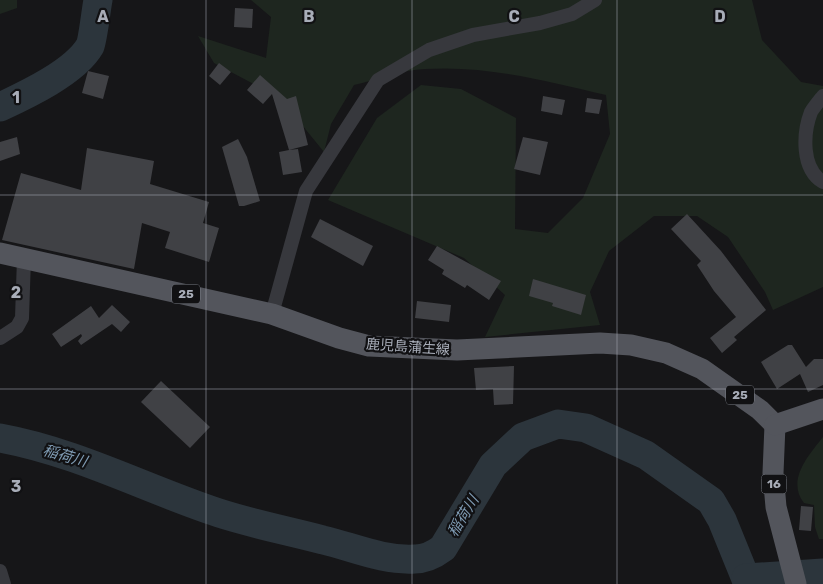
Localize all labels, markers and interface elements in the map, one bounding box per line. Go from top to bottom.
text: A [97,7,109,26]
text: B [303,7,315,26]
text: C [508,7,520,26]
text: D [714,7,726,26]
text: 1 [12,88,20,107]
text: 2 [11,283,21,302]
road number: 25 [172,284,200,304]
street label: 鹿児島蒲生線 [366,336,450,358]
road number: 25 [726,386,754,404]
water label: 稲荷川 [41,441,91,471]
road number: 16 [762,474,786,494]
text: 3 [11,477,21,496]
water label: 稲荷川 [444,490,483,540]

